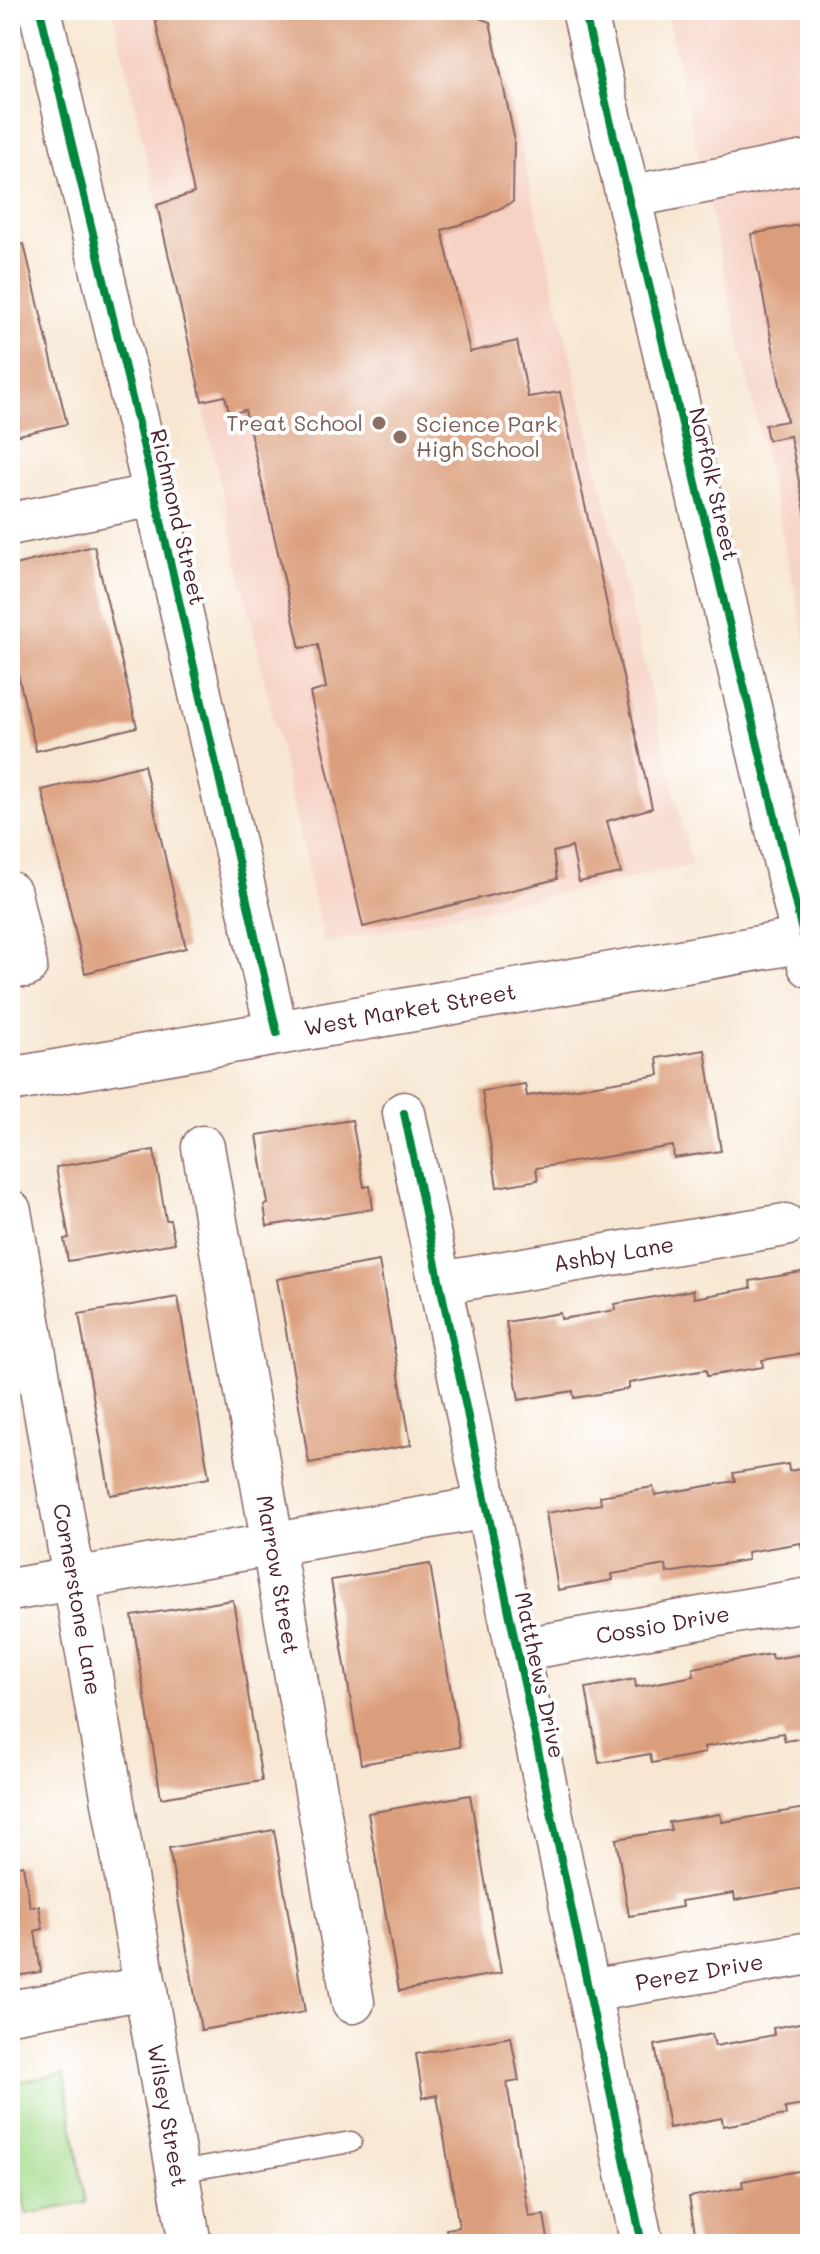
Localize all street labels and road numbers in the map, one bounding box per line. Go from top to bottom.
street label: Norfolk Street [683,405,746,563]
street label: Richmond Street [144,426,213,608]
street label: West Market Street [301,976,518,1042]
street label: Ashby Lane [551,1229,676,1278]
street label: Marrow Street [250,1493,307,1656]
street label: Cornerstone Lane [47,1501,109,1697]
street label: Matthews Drive [509,1589,572,1761]
street label: Cossio Drive [594,1598,732,1650]
street label: Perez Drive [633,1946,765,1997]
street label: Wilsey Street [141,2042,195,2189]

